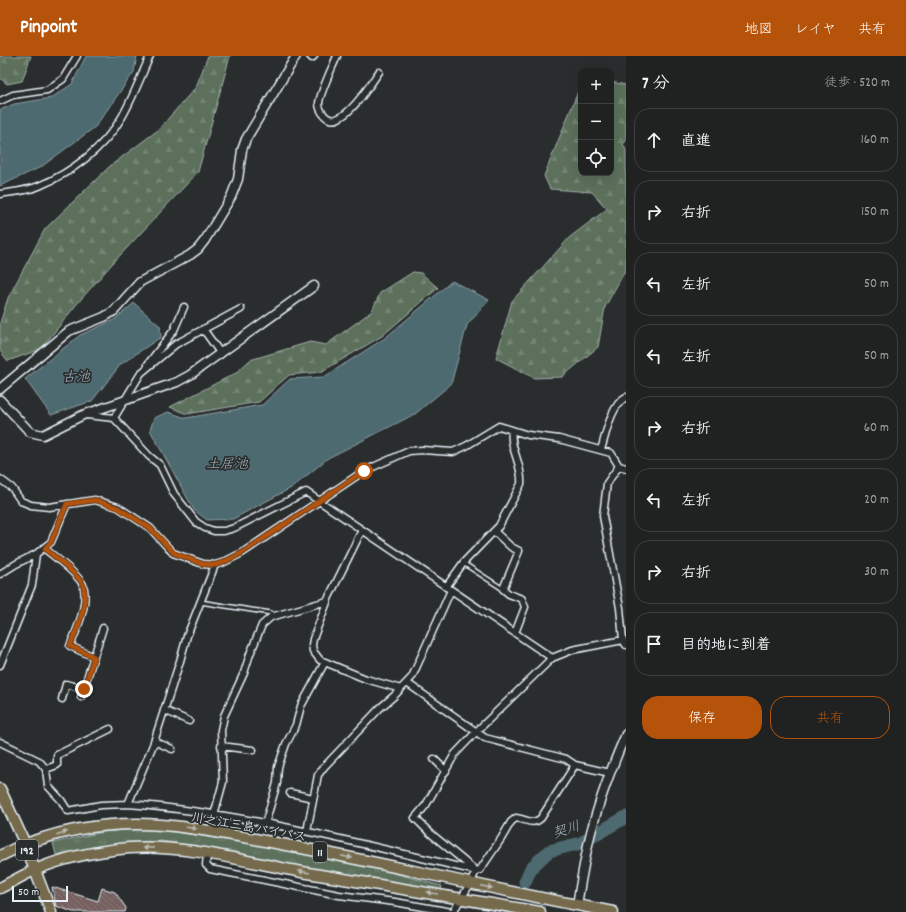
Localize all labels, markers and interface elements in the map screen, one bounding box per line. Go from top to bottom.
text: Pinpoint [20,15,77,42]
text: 地図 [745,20,773,40]
text: レイヤ [795,20,836,40]
text: 共有 [858,20,886,40]
map controls [578,68,614,176]
button: + [578,68,614,104]
text: 7 分 [642,73,669,97]
text: 徒歩 · 520 m [824,74,890,93]
button: − [578,104,614,140]
icon: ahead [643,129,665,151]
text: 直進 [681,131,711,153]
text: 160 m [861,131,889,150]
button: locate [578,140,614,176]
icon: right [643,201,665,223]
text: 右折 [681,203,711,225]
text: 150 m [861,203,889,222]
icon: left [643,273,665,295]
text: 左折 [681,275,711,297]
text: 50 m [864,275,889,294]
icon: left [643,345,665,367]
text: 左折 [681,347,711,369]
text: 50 m [864,347,889,366]
water label: 古池 [62,368,91,388]
icon: right [643,417,665,439]
text: 右折 [681,419,711,441]
text: 60 m [864,419,889,438]
water label: 土居池 [206,455,249,475]
route start [355,462,373,480]
icon: left [643,489,665,511]
text: 左折 [681,491,711,513]
text: 20 m [864,491,889,510]
icon: right [643,561,665,583]
text: 右折 [681,563,711,585]
text: 30 m [864,563,889,582]
icon: arrive [643,633,665,655]
text: 目的地に到着 [681,635,771,657]
route end [75,680,93,698]
button: 保存 [642,696,762,739]
button: 共有 [770,696,890,739]
street label: 川之江三島バイパス [189,809,308,848]
water label: 契川 [550,817,583,845]
one-way arrow [185,826,197,832]
one-way arrow [57,830,69,836]
road number: 192 [16,840,38,860]
road number: 11 [313,842,327,862]
one-way arrow [141,845,154,851]
one-way arrow [341,854,353,860]
one-way arrow [298,869,310,875]
scale bar [12,884,68,903]
text: 50 m [18,885,39,901]
one-way arrow [481,885,494,891]
one-way arrow [426,890,439,896]

